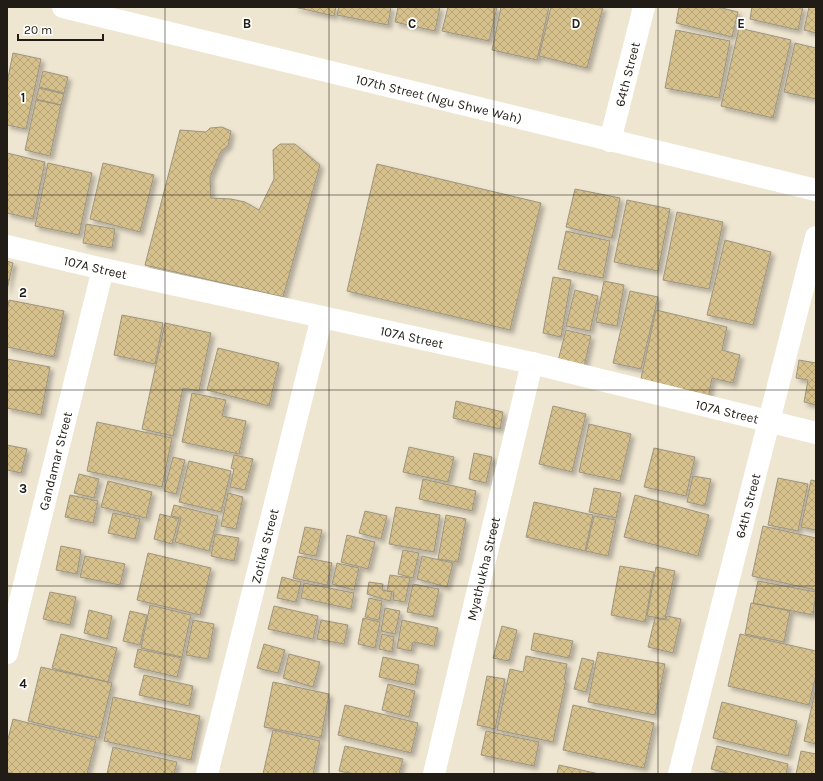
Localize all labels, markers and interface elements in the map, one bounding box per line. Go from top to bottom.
scale bar [18,16,103,42]
text: B [243,16,251,31]
text: C [408,16,416,31]
text: D [572,16,581,31]
text: E [737,16,745,31]
text: 20 m [24,23,52,37]
street label: 64th Street [612,40,642,108]
street label: 107th Street (Ngu Shwe Wah) [354,71,524,126]
text: 1 [21,90,25,105]
street label: 107A Street [62,252,129,282]
text: 2 [19,285,27,300]
street label: 107A Street [379,322,445,351]
street label: 107A Street [694,396,760,426]
street label: Gandamar Street [35,410,75,512]
street label: 64th Street [732,472,763,540]
text: 3 [19,481,27,496]
street label: Zotika Street [248,507,281,585]
street label: Myathukha Street [463,515,503,622]
text: 4 [19,676,27,691]

